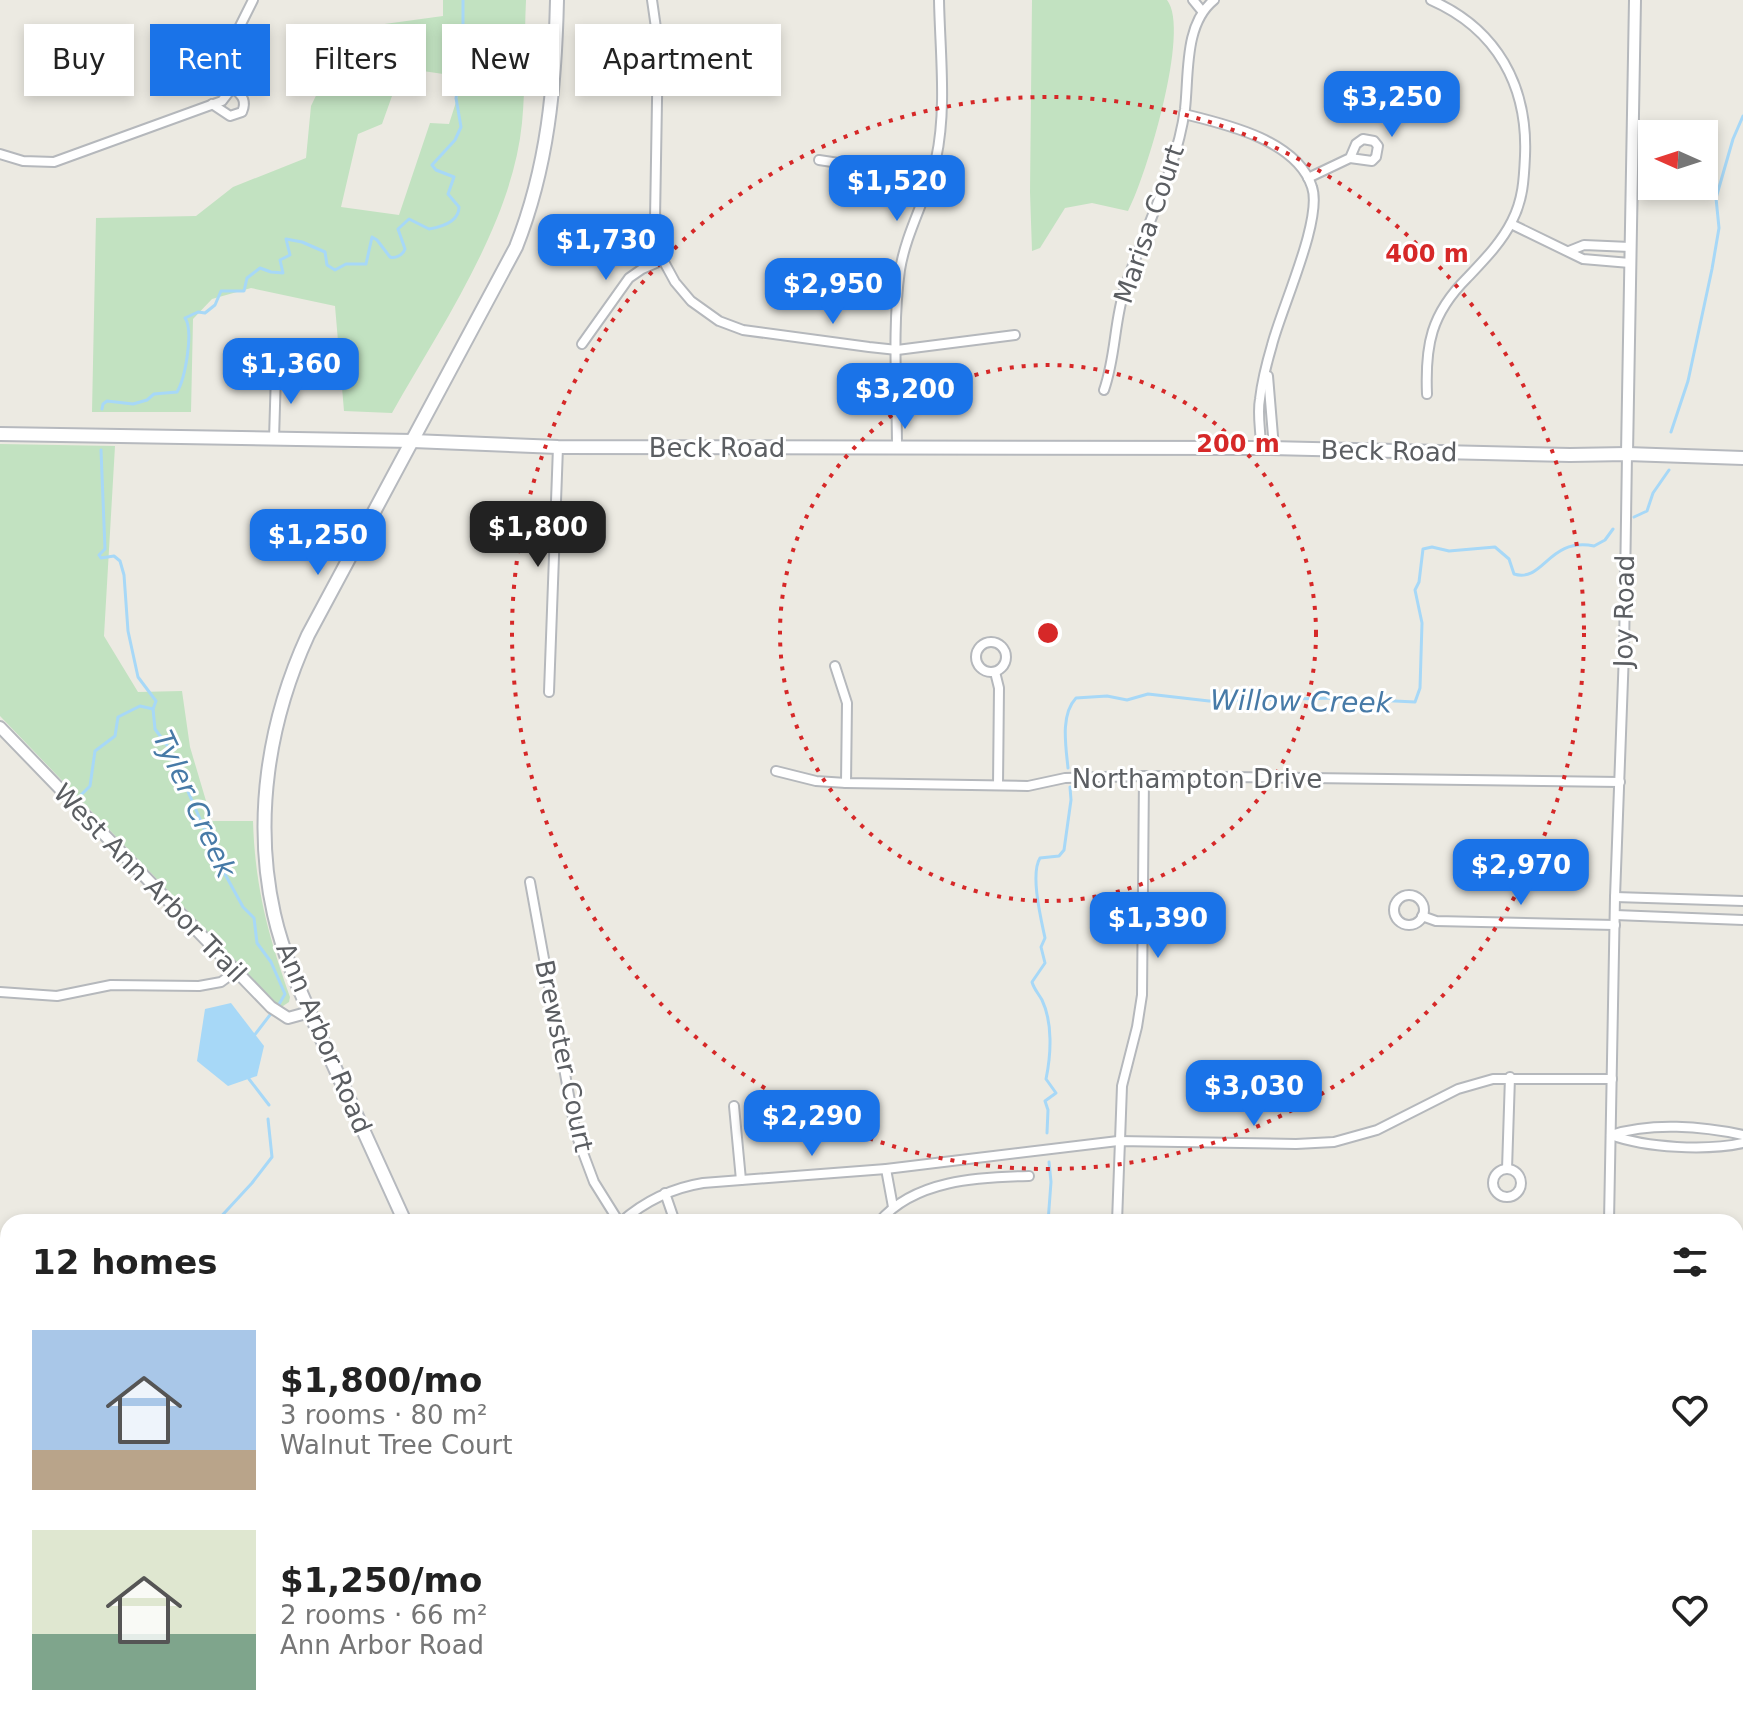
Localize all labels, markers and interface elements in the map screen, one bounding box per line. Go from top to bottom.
chip: Buy [24,24,134,96]
chip: Rent [150,24,270,96]
chip: Filters [286,24,426,96]
chip: New [442,24,559,96]
chip: Apartment [575,24,781,96]
pin: $3,250 [1327,71,1457,139]
text: $3,250 [1342,82,1442,112]
north arrow [1638,120,1718,200]
map controls [1638,120,1718,200]
street label: Marisa Court [1108,141,1190,307]
pin: $1,520 [832,155,962,223]
text: $1,520 [847,166,947,196]
pin: $1,730 [541,214,671,282]
text: $1,730 [556,225,656,255]
text: 400 m [1385,240,1469,268]
pin: $2,950 [768,258,898,326]
text: $2,950 [783,269,883,299]
pin: $1,360 [226,338,356,406]
text: $1,360 [241,349,341,379]
pin: $3,200 [840,363,970,431]
text: $3,200 [855,374,955,404]
text: 200 m [1196,430,1280,458]
street label: Beck Road [649,433,785,463]
street label: Beck Road [1320,435,1458,467]
pin: $1,800 [473,501,603,569]
pin: $1,250 [253,509,383,577]
text: $1,800 [488,512,588,542]
text: $1,250 [268,520,368,550]
street label: Joy Road [1608,555,1640,669]
centre of rings [1034,619,1062,647]
water label: Willow Creek [1210,683,1394,720]
water label: Tyler Creek [146,725,244,885]
street label: Northampton Drive [1072,764,1322,794]
street label: West Ann Arbor Trail [47,778,253,988]
pin: $2,970 [1456,839,1586,907]
text: $2,970 [1471,850,1571,880]
pin: $1,390 [1093,892,1223,960]
text: $1,390 [1108,903,1208,933]
street label: Ann Arbor Road [270,938,378,1138]
street label: Brewster Court [529,957,599,1155]
pin: $3,030 [1189,1060,1319,1128]
text: $3,030 [1204,1071,1304,1101]
pin: $2,290 [747,1090,877,1158]
text: $2,290 [762,1101,862,1131]
icon: filters [1668,1240,1712,1284]
text: 12 homes [32,1242,217,1282]
text: $1,800/mo [280,1360,482,1400]
icon: home [96,1362,192,1458]
icon: heart [1668,1388,1712,1432]
text: 3 rooms · 80 m² [280,1400,488,1430]
text: Walnut Tree Court [280,1430,512,1460]
text: $1,250/mo [280,1560,482,1600]
icon: home [96,1562,192,1658]
icon: heart [1668,1588,1712,1632]
text: 2 rooms · 66 m² [280,1600,488,1630]
text: Ann Arbor Road [280,1630,484,1660]

